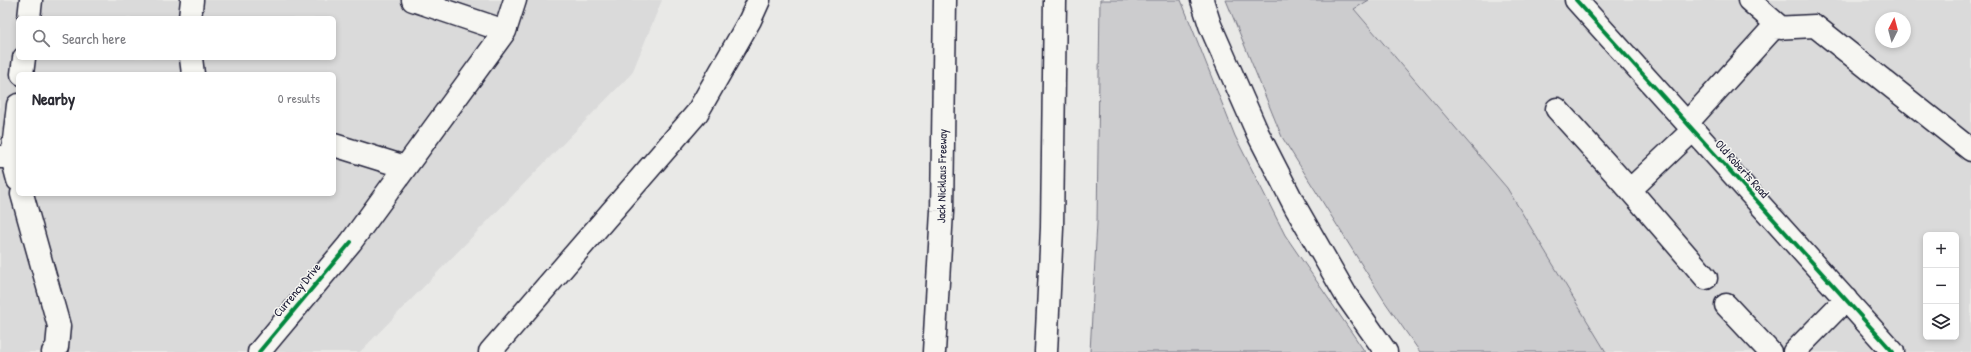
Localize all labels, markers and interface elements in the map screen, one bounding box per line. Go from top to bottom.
north arrow [1875,12,1911,48]
search box [16,16,336,60]
icon: search [30,27,52,49]
text: Search here [62,28,126,49]
text: Nearby [32,87,75,110]
text: 0 results [278,89,320,107]
street label: Jack Nicklaus Freeway [932,129,951,223]
street label: Old Roberts Road [1712,136,1773,202]
map controls [1923,232,1959,340]
button: + [1923,232,1959,268]
street label: Currency Drive [269,259,324,320]
button: − [1923,268,1959,304]
button: layers [1923,304,1959,340]

